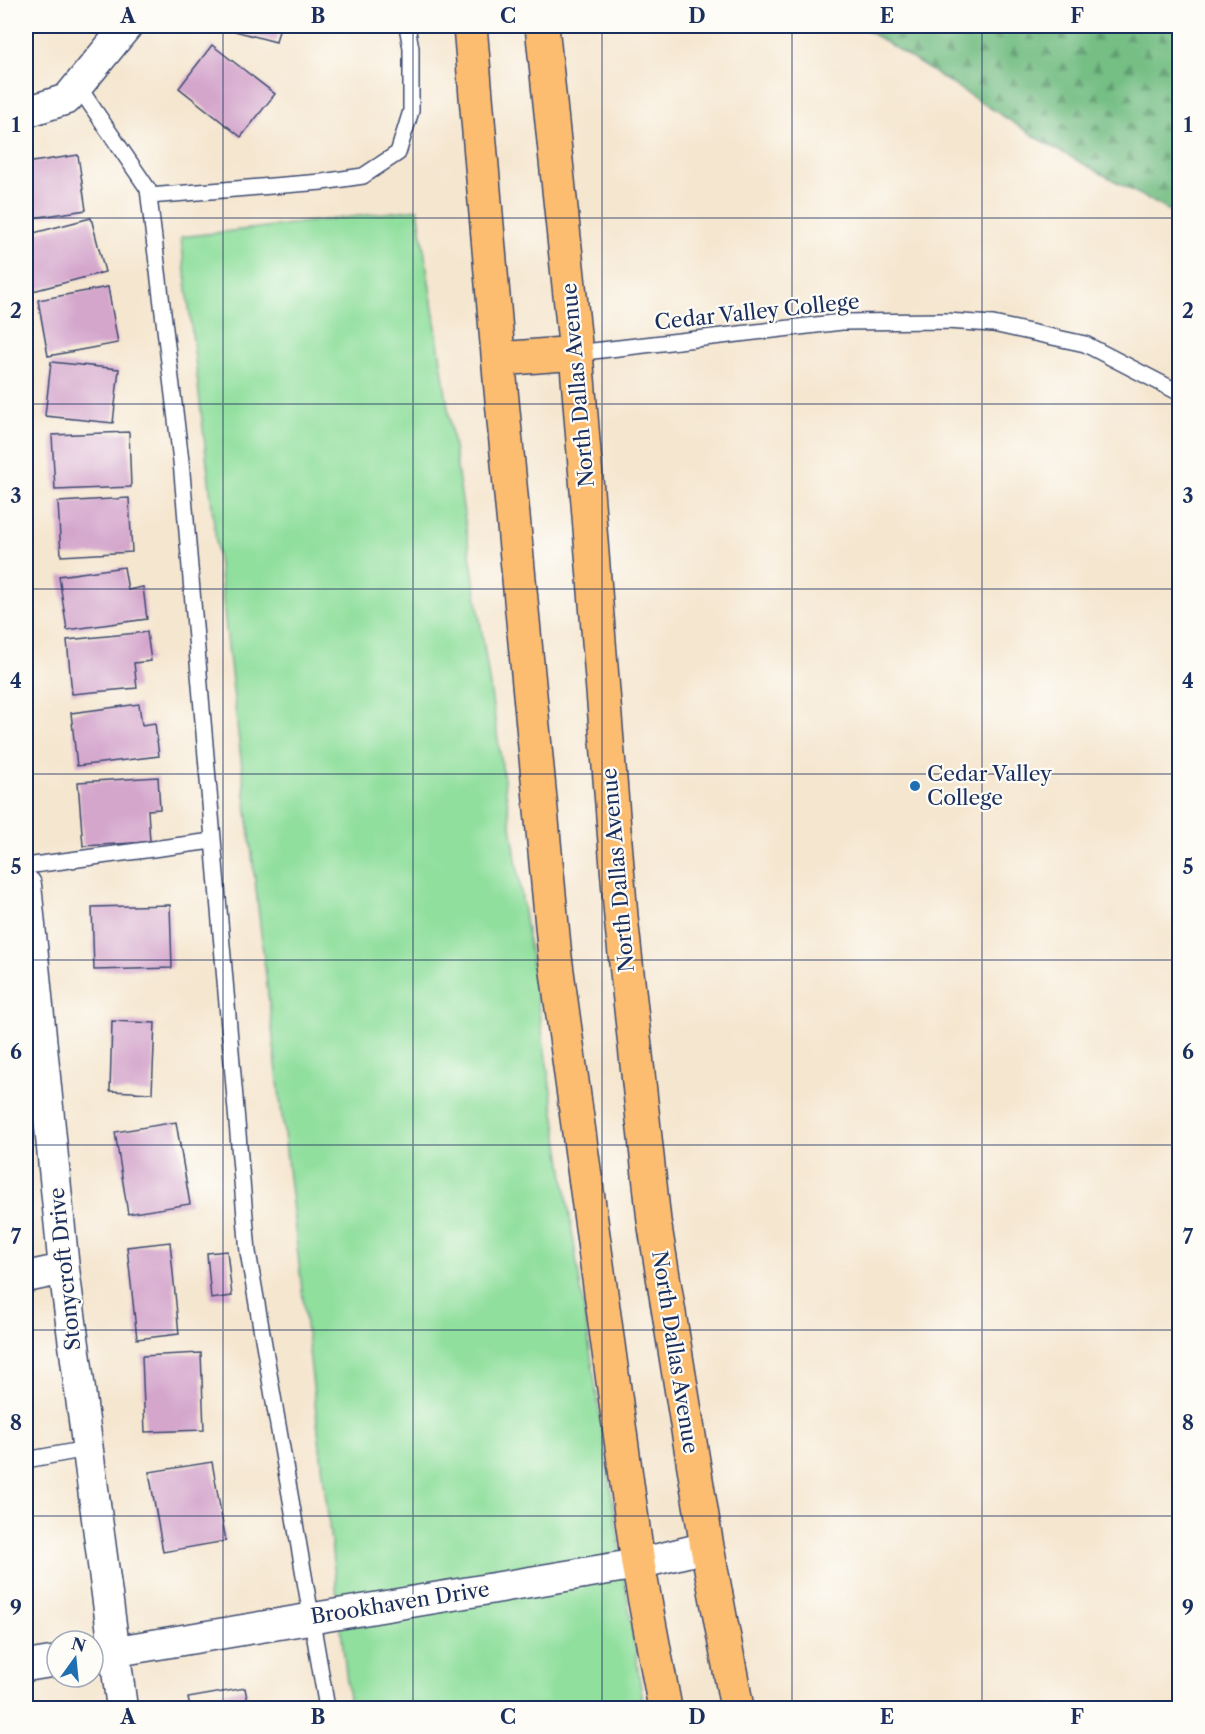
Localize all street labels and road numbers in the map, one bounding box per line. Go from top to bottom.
street label: North Dallas Avenue [556,282,599,488]
street label: Cedar Valley College [653,288,861,335]
street label: North Dallas Avenue [596,767,639,973]
street label: Stonycroft Drive [44,1186,85,1352]
street label: North Dallas Avenue [647,1249,704,1455]
street label: Brookhaven Drive [309,1576,491,1629]

